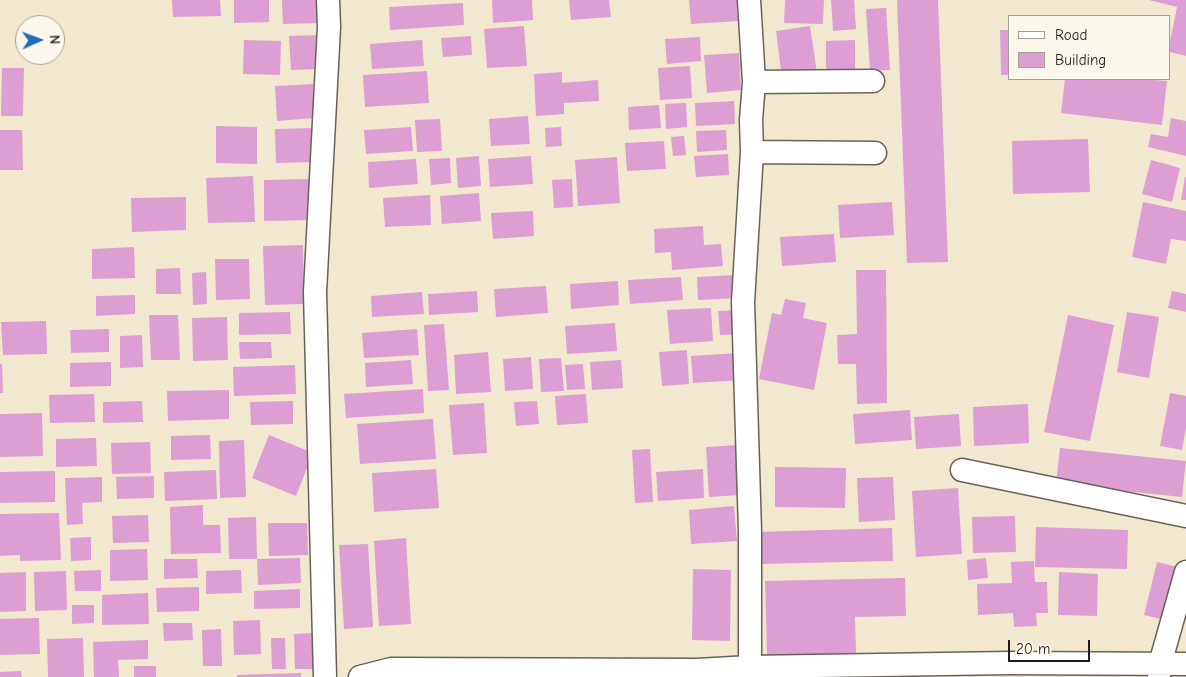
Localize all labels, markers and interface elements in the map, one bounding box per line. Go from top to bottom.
north arrow [15,15,65,65]
legend [1008,15,1171,80]
text: Road [1055,26,1087,44]
text: N [46,35,63,44]
text: Building [1055,51,1106,69]
scale bar [1011,630,1094,662]
text: 20 m [1016,640,1050,658]

